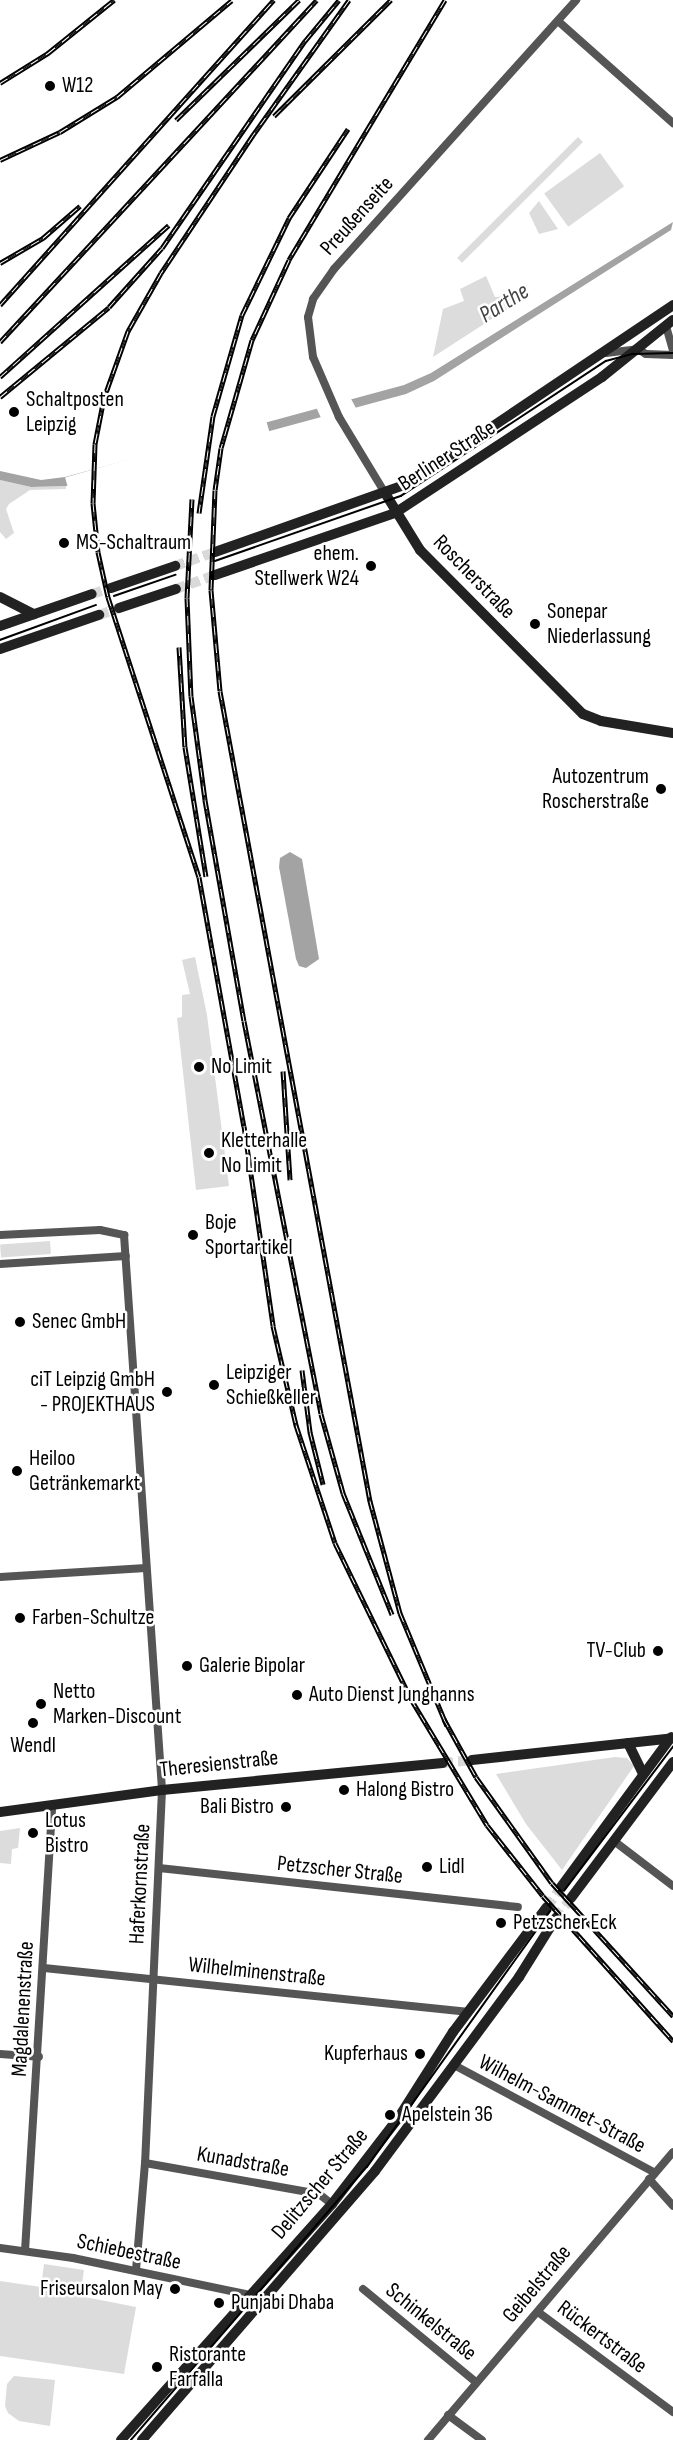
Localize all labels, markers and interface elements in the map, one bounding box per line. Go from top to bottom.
place label: W12 [62,73,93,99]
marker: W12 [43,79,57,93]
street label: Preußenseite [315,171,399,261]
water label: Parthe [474,277,534,329]
place label: Schaltposten Leipzig [26,386,124,438]
marker: Schaltposten Leipzig [7,405,21,419]
street label: Berliner Straße [394,415,500,497]
street label: Roscherstraße [427,529,521,625]
place label: MS-Schaltraum [76,530,191,556]
marker: MS-Schaltraum [57,536,71,550]
place label: ehem. Stellwerk W24 [254,540,359,592]
marker: ehem. Stellwerk W24 [364,559,378,573]
place label: Sonepar Niederlassung [547,598,651,650]
marker: Sonepar Niederlassung [528,617,542,631]
place label: Autozentrum Roscherstraße [542,763,649,814]
marker: Autozentrum Roscherstraße [654,782,668,796]
place label: No Limit [211,1054,272,1080]
marker: No Limit [192,1060,206,1074]
place label: Kletterhalle No Limit [221,1127,307,1178]
marker: Kletterhalle No Limit [202,1146,216,1160]
place label: Boje Sportartikel [205,1209,293,1260]
marker: Boje Sportartikel [186,1228,200,1242]
place label: Senec GmbH [32,1309,126,1335]
marker: Senec GmbH [13,1315,27,1329]
place label: Leipziger Schießkeller [226,1359,316,1410]
place label: ciT Leipzig GmbH - PROJEKTHAUS [30,1366,155,1418]
marker: Leipziger Schießkeller [207,1378,221,1392]
marker: ciT Leipzig GmbH - PROJEKTHAUS [160,1385,174,1399]
place label: Heiloo Getränkemarkt [29,1445,140,1496]
marker: Heiloo Getränkemarkt [10,1464,24,1478]
place label: Farben-Schultze [32,1605,154,1631]
marker: Farben-Schultze [13,1611,27,1625]
place label: TV-Club [587,1638,646,1664]
marker: TV-Club [651,1644,665,1658]
place label: Galerie Bipolar [199,1653,305,1679]
marker: Galerie Bipolar [180,1659,194,1673]
place label: Netto Marken-Discount [53,1678,181,1730]
place label: Auto Dienst Junghanns [309,1682,475,1708]
marker: Auto Dienst Junghanns [290,1688,304,1702]
marker: Netto Marken-Discount [34,1697,48,1711]
marker: Wendl [26,1716,40,1730]
place label: Wendl [10,1733,56,1759]
street label: Theresienstraße [158,1745,280,1783]
place label: Halong Bistro [356,1777,454,1803]
marker: Halong Bistro [337,1783,351,1797]
place label: Bali Bistro [200,1794,274,1820]
marker: Bali Bistro [279,1800,293,1814]
place label: Lotus Bistro [45,1807,89,1858]
street label: Haferkornstraße [124,1823,156,1945]
marker: Lotus Bistro [26,1826,40,1840]
street label: Petzscher Straße [276,1850,404,1890]
place label: Lidl [439,1854,464,1880]
marker: Lidl [420,1860,434,1874]
place label: Petzscher Eck [513,1910,617,1936]
marker: Petzscher Eck [494,1916,508,1930]
street label: Magdalenenstraße [6,1941,40,2077]
street label: Wilhelminenstraße [187,1952,327,1992]
place label: Kupferhaus [324,2041,408,2067]
marker: Kupferhaus [413,2047,427,2061]
street label: Wilhelm-Sammet-Straße [474,2049,650,2159]
place label: Apelstein 36 [402,2102,493,2128]
marker: Apelstein 36 [383,2108,397,2122]
street label: Delitzscher Straße [266,2123,374,2245]
street label: Kunadstraße [195,2141,291,2183]
street label: Schiebestraße [75,2228,183,2276]
street label: Geibelstraße [497,2240,577,2328]
place label: Friseursalon May [40,2276,163,2302]
street label: Schinkelstraße [380,2277,482,2367]
marker: Friseursalon May [168,2282,182,2296]
place label: Punjabi Dhaba [231,2290,334,2316]
street label: Rückertstraße [552,2295,652,2379]
marker: Punjabi Dhaba [212,2296,226,2310]
place label: Ristorante Farfalla [169,2341,246,2392]
marker: Ristorante Farfalla [150,2360,164,2374]

